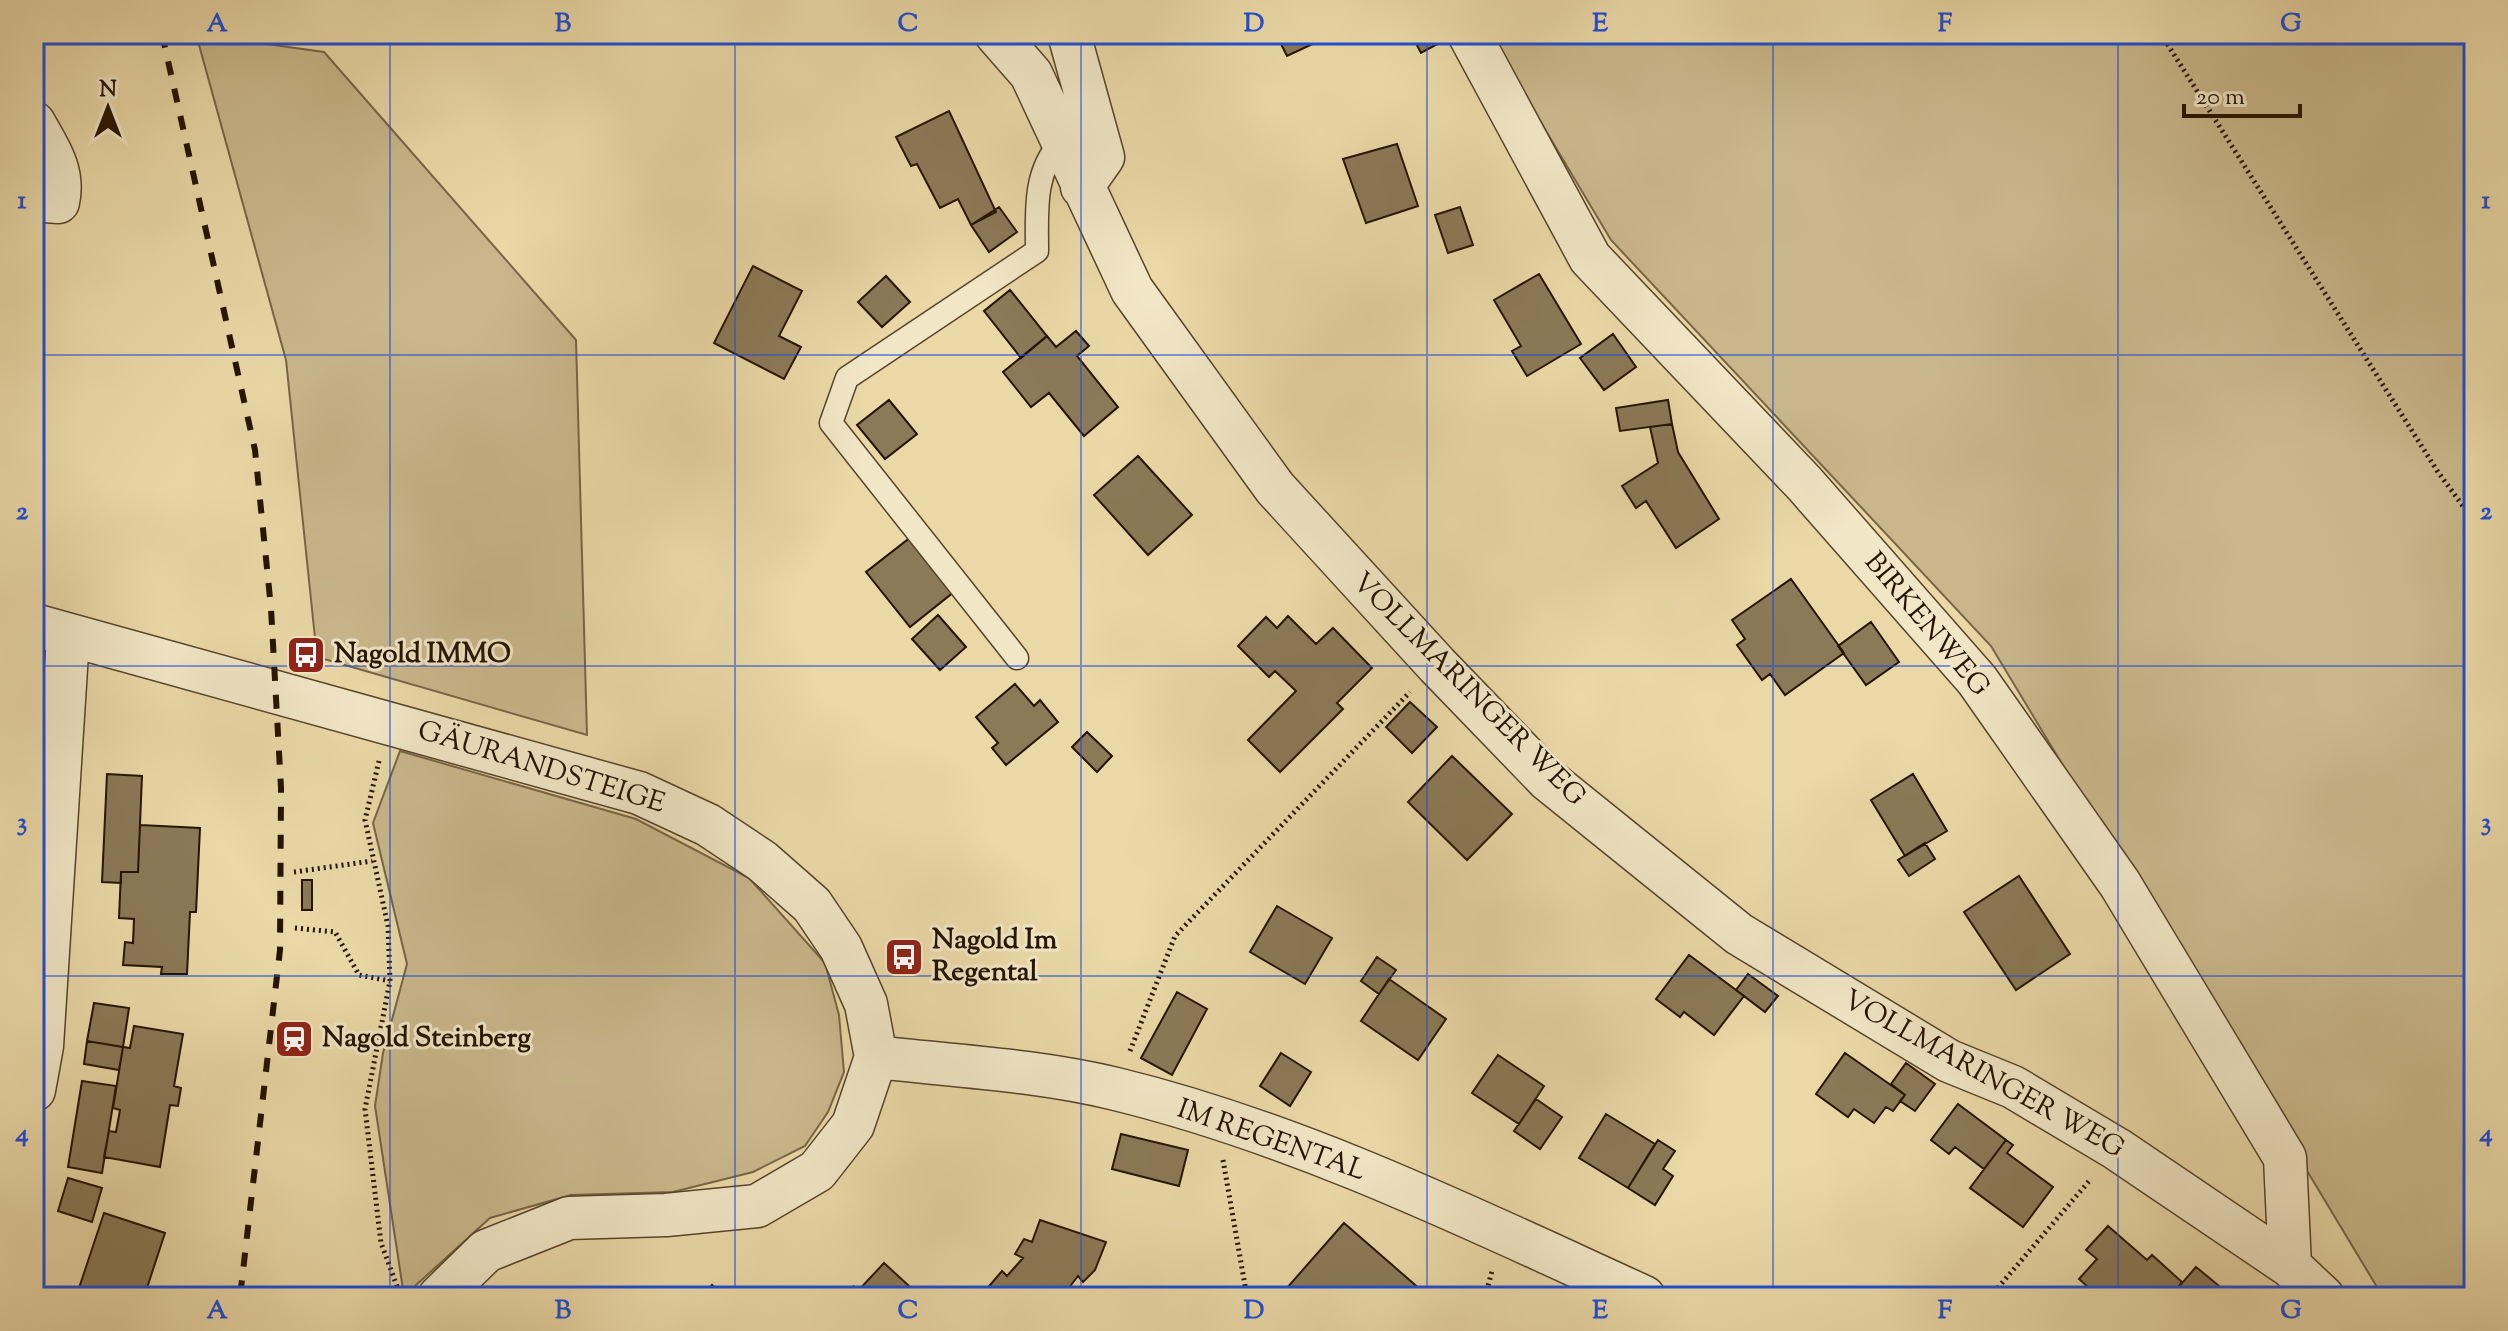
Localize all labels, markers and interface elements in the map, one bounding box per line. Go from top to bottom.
text: A [206,6,228,43]
text: B [555,6,572,43]
text: C [898,6,918,43]
text: D [1244,6,1264,43]
text: E [1592,6,1608,43]
text: F [1938,6,1953,43]
text: G [2280,6,2302,43]
north arrow [68,68,148,148]
scale bar [2184,68,2300,118]
text: N [99,75,117,107]
text: 20 m [2196,81,2245,115]
text: 1 [18,183,27,220]
text: 1 [2482,183,2491,220]
text: 2 [16,494,29,531]
text: 2 [2480,494,2493,531]
street label: BIRKENWEG [1854,544,1998,706]
street label: VOLLMARINGER WEG [1342,564,1594,816]
bus stop icon: Nagold IMMO [285,634,327,676]
place label: Nagold IMMO [334,635,511,675]
street label: GÄURANDSTEIGE [413,711,670,825]
text: 3 [17,805,27,842]
text: 3 [2481,805,2491,842]
place label: Nagold Im Regental [932,921,1058,993]
bus stop icon: Nagold Im Regental [883,936,925,978]
street label: VOLLMARINGER WEG [1835,981,2131,1169]
station icon: Nagold Steinberg [273,1018,315,1060]
place label: Nagold Steinberg [322,1019,531,1059]
street label: IM REGENTAL [1171,1090,1371,1192]
text: 4 [14,1116,29,1153]
text: 4 [2478,1116,2493,1153]
text: A [206,1293,228,1330]
text: B [555,1293,572,1330]
text: C [898,1293,918,1330]
text: D [1244,1293,1264,1330]
text: E [1592,1293,1608,1330]
text: F [1938,1293,1953,1330]
text: G [2280,1293,2302,1330]

